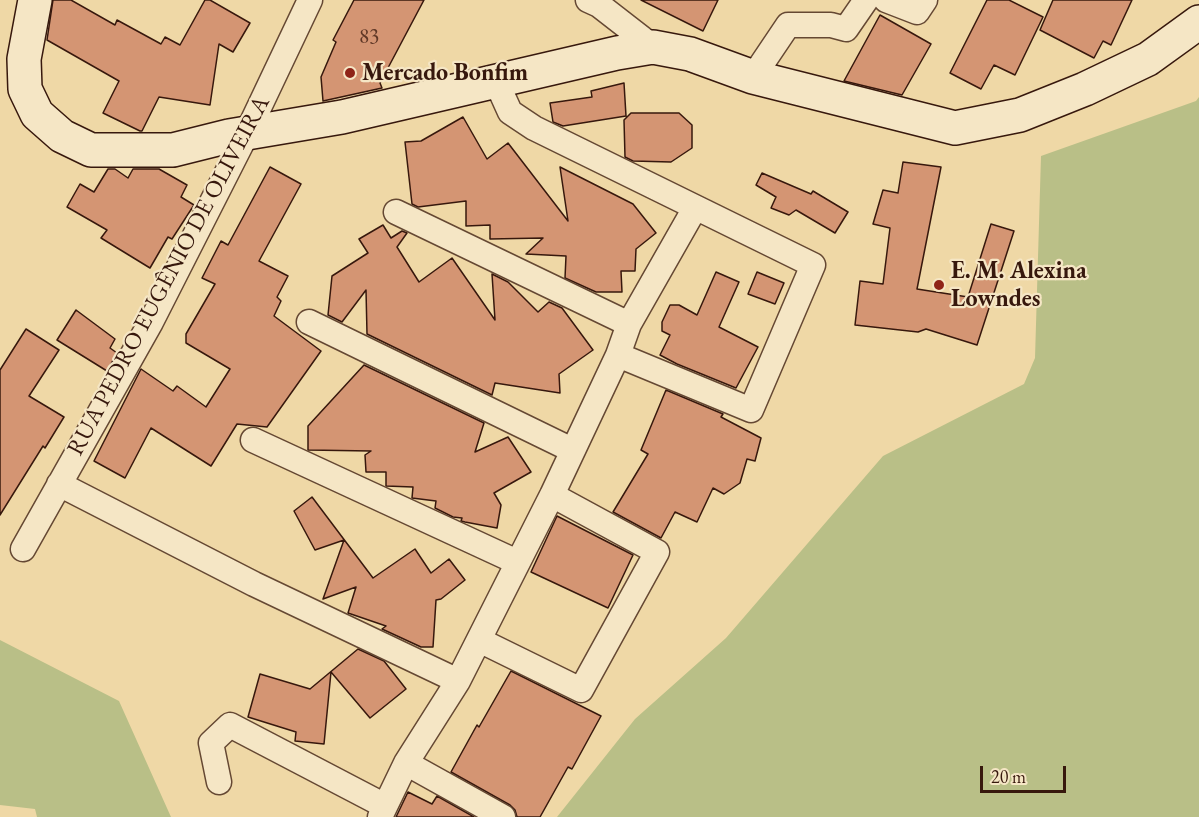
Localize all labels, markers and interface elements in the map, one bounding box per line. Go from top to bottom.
house number: 83 [359,24,379,50]
place label: Mercado Bonfim [362,59,528,87]
marker: Mercado Bonfim [343,66,357,80]
street label: RUA PEDRO EUGÊNIO DE OLIVEIRA [62,91,276,461]
place label: E. M. Alexina Lowndes [951,257,1087,313]
marker: E. M. Alexina Lowndes [932,278,946,292]
scale bar [983,754,1068,792]
text: 20 m [991,765,1026,788]

